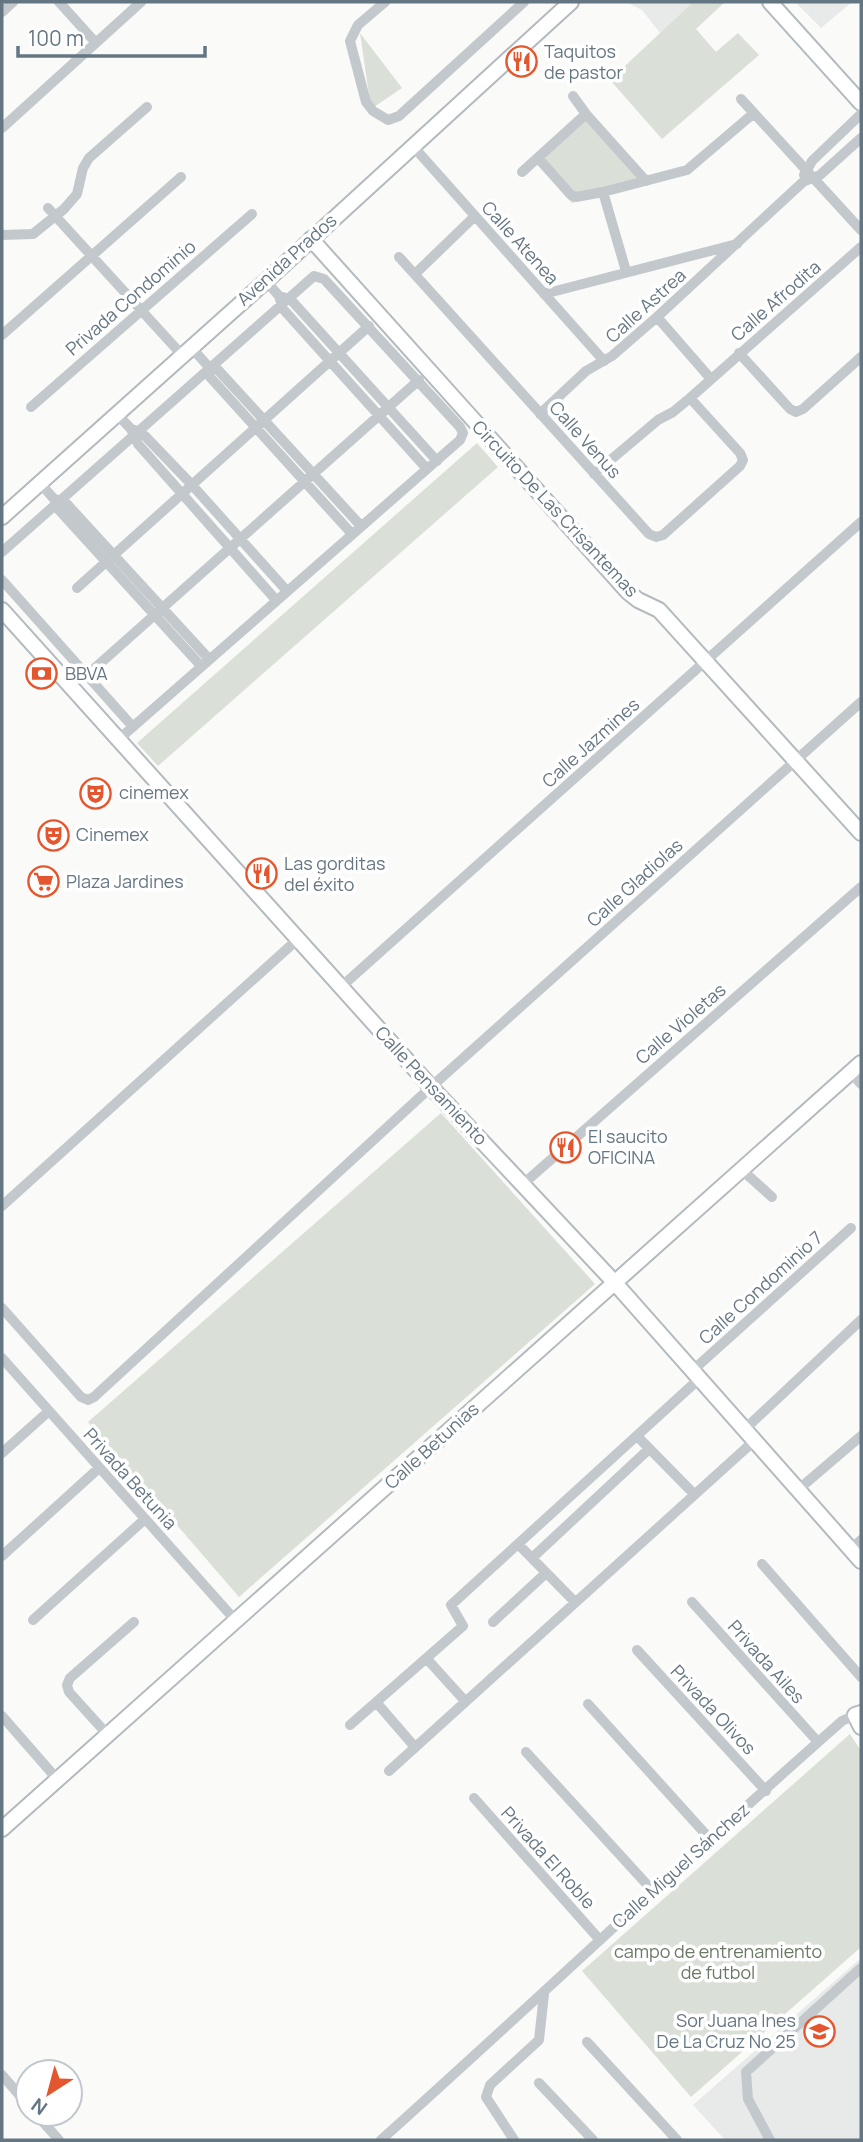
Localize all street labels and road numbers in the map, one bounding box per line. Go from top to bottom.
street label: Calle Atenea [477,195,565,289]
street label: Avenida Prados [231,208,341,311]
street label: Privada Condominio [60,234,200,360]
street label: Calle Afrodita [725,255,825,346]
street label: Calle Astrea [600,263,691,348]
street label: Calle Venus [545,396,627,483]
street label: Circuito De Las Crisantemas [467,415,644,602]
street label: Calle Jazmines [536,692,644,792]
street label: Calle Gladiolas [581,833,687,932]
street label: Calle Violetas [630,977,731,1069]
street label: Calle Pensamiento [370,1021,493,1150]
street label: Calle Condominio 7 [693,1225,827,1349]
street label: Calle Betunias [379,1396,484,1494]
street label: Privada Betunia [79,1422,183,1534]
street label: Privada Ailes [723,1615,811,1708]
street label: Privada Olivos [666,1659,762,1759]
street label: Calle Miguel Sánchez [607,1797,754,1933]
street label: Privada El Roble [496,1801,601,1914]

